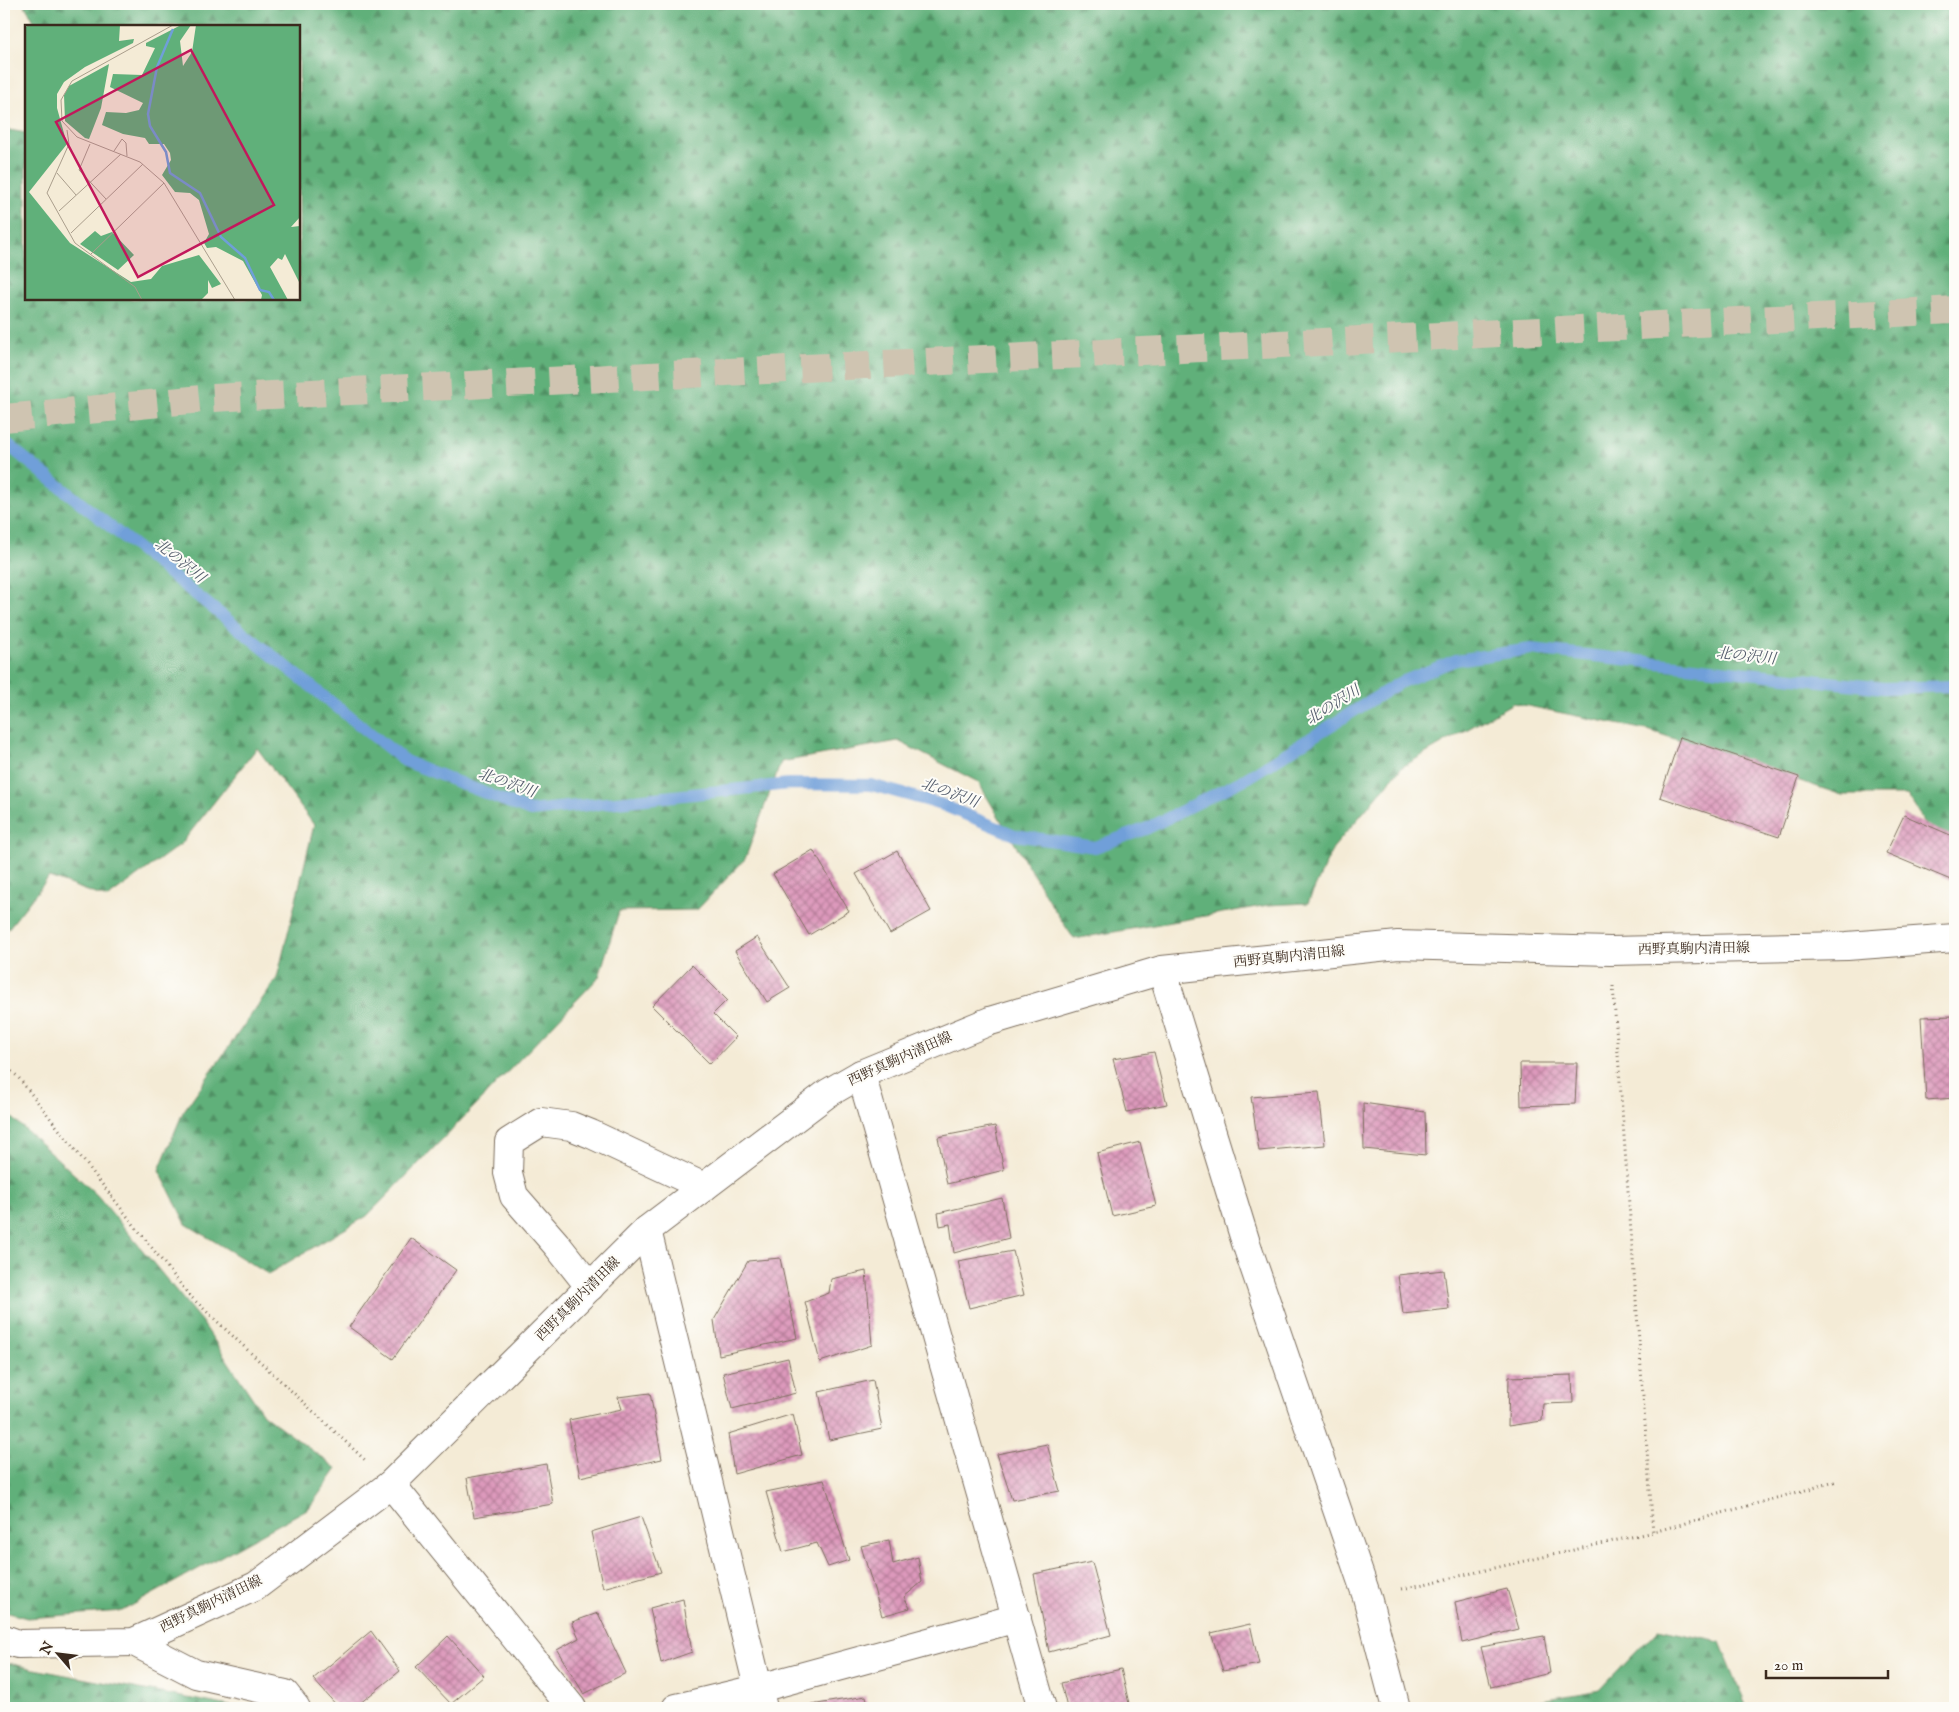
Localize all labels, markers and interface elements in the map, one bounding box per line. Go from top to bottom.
inset map [25,25,300,300]
water label: 北の沢川 [151,535,211,589]
water label: 北の沢川 [1715,643,1779,669]
water label: 北の沢川 [1303,680,1365,729]
water label: 北の沢川 [476,764,540,802]
water label: 北の沢川 [919,774,983,813]
street label: 西野真駒内清田線 [1638,939,1750,959]
street label: 西野真駒内清田線 [1232,942,1346,972]
street label: 西野真駒内清田線 [845,1028,955,1090]
street label: 西野真駒内清田線 [532,1253,624,1345]
street label: 西野真駒内清田線 [157,1571,265,1637]
north arrow [32,1630,82,1680]
text: N [36,1639,58,1659]
scale bar [1766,1647,1889,1679]
text: 20 m [1774,1656,1804,1675]

